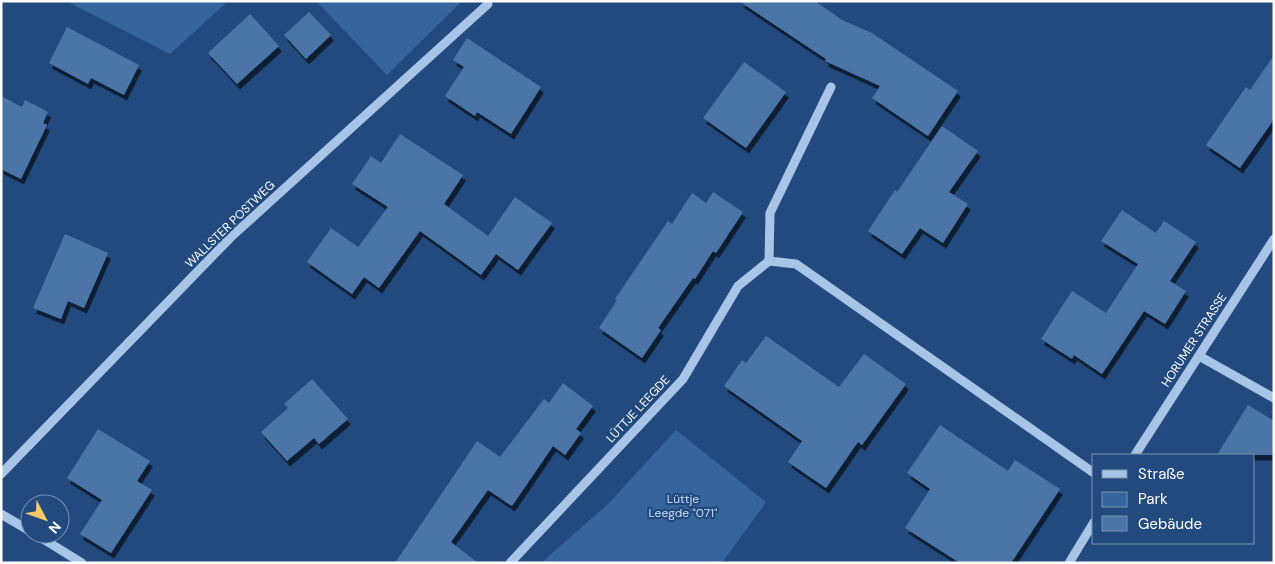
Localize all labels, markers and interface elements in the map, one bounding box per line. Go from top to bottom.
street label: WALLSTER POSTWEG [182,177,278,271]
street label: HORUMER STRASSE [1158,290,1230,390]
street label: LÜTTJE LEEGDE [603,372,673,446]
legend [1092,454,1255,544]
text: Straße [1138,464,1185,484]
text: Park [1138,489,1168,509]
park label: Lüttje Leegde "071" [649,491,718,521]
north arrow [20,494,70,544]
text: Gebäude [1138,514,1202,534]
text: N [45,518,65,537]

